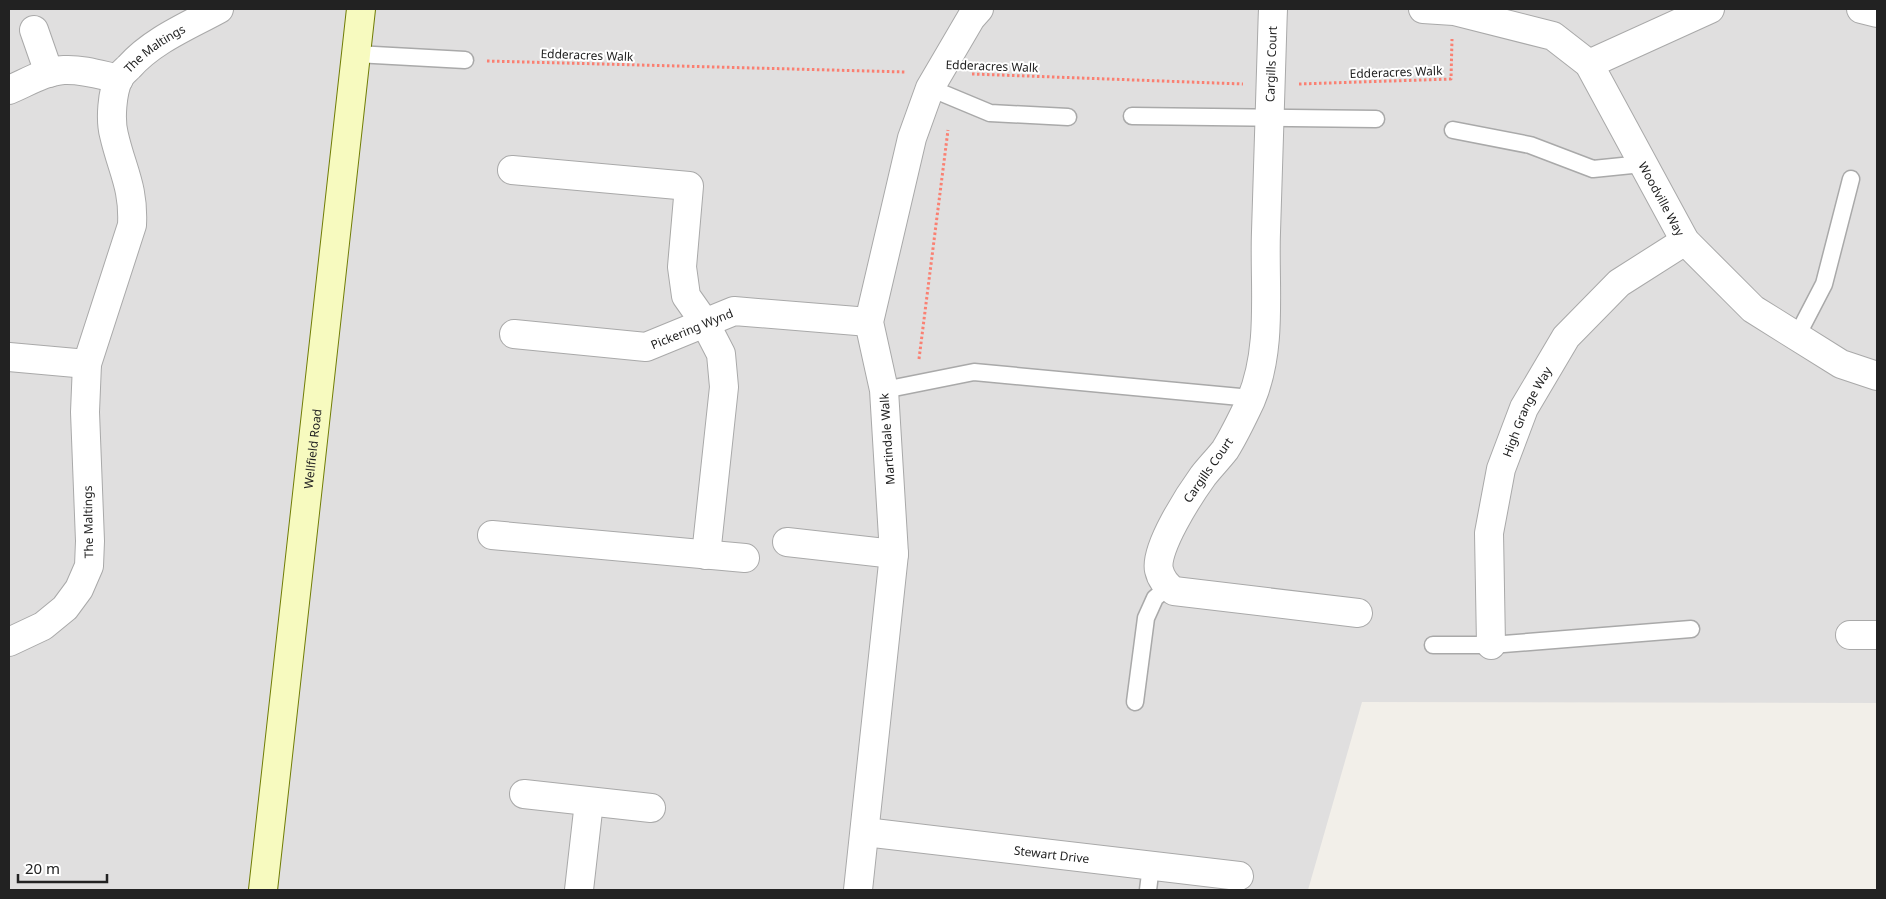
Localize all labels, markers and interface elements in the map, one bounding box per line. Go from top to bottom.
street label: The Maltings [120,20,188,76]
street label: Cargills Court [1261,25,1281,102]
street label: Edderacres Walk [540,45,634,65]
street label: Edderacres Walk [945,56,1039,76]
street label: Edderacres Walk [1349,62,1443,82]
street label: Woodville Way [1635,159,1689,240]
street label: Pickering Wynd [648,304,735,353]
street label: High Grange Way [1498,362,1556,459]
street label: Martindale Walk [875,392,899,485]
street label: Wellfield Road [299,408,325,490]
street label: Cargills Court [1179,433,1237,506]
street label: The Maltings [79,485,97,558]
street label: Stewart Drive [1013,841,1091,867]
scale bar [18,852,106,884]
text: 20 m [25,858,60,878]

